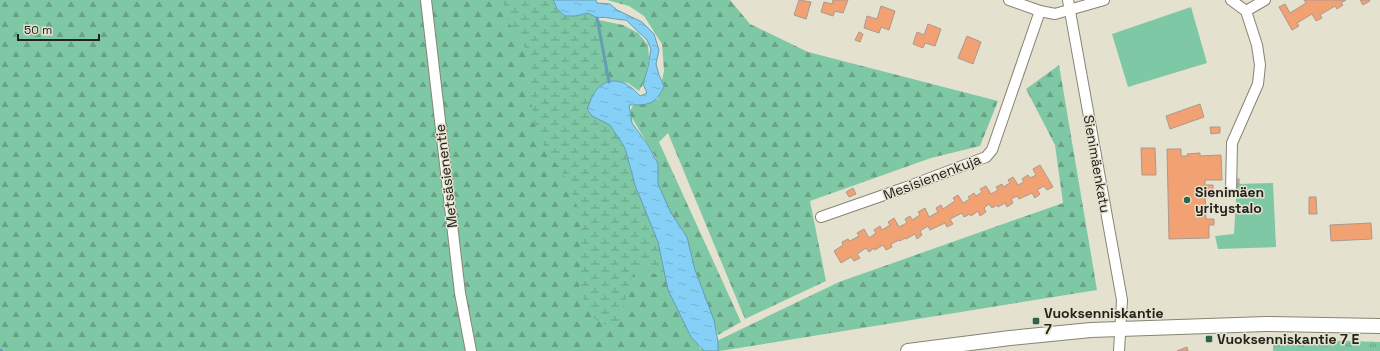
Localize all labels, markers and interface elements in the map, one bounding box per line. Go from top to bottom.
scale bar [18,16,99,42]
text: 50 m [24,22,52,38]
street label: Sienimäenkatu [1080,114,1114,214]
street label: Metsäsienentie [431,123,461,229]
street label: Mesisienenkuja [881,150,983,204]
place label: Sienimäen yritystalo [1195,183,1264,217]
marker: Sienimäen yritystalo [1182,195,1192,205]
place label: Vuoksenniskantie 7 [1044,304,1164,338]
marker: Vuoksenniskantie 7 [1031,316,1041,326]
place label: Vuoksenniskantie 7 E [1217,330,1359,348]
marker: Vuoksenniskantie 7 E [1204,334,1214,344]

